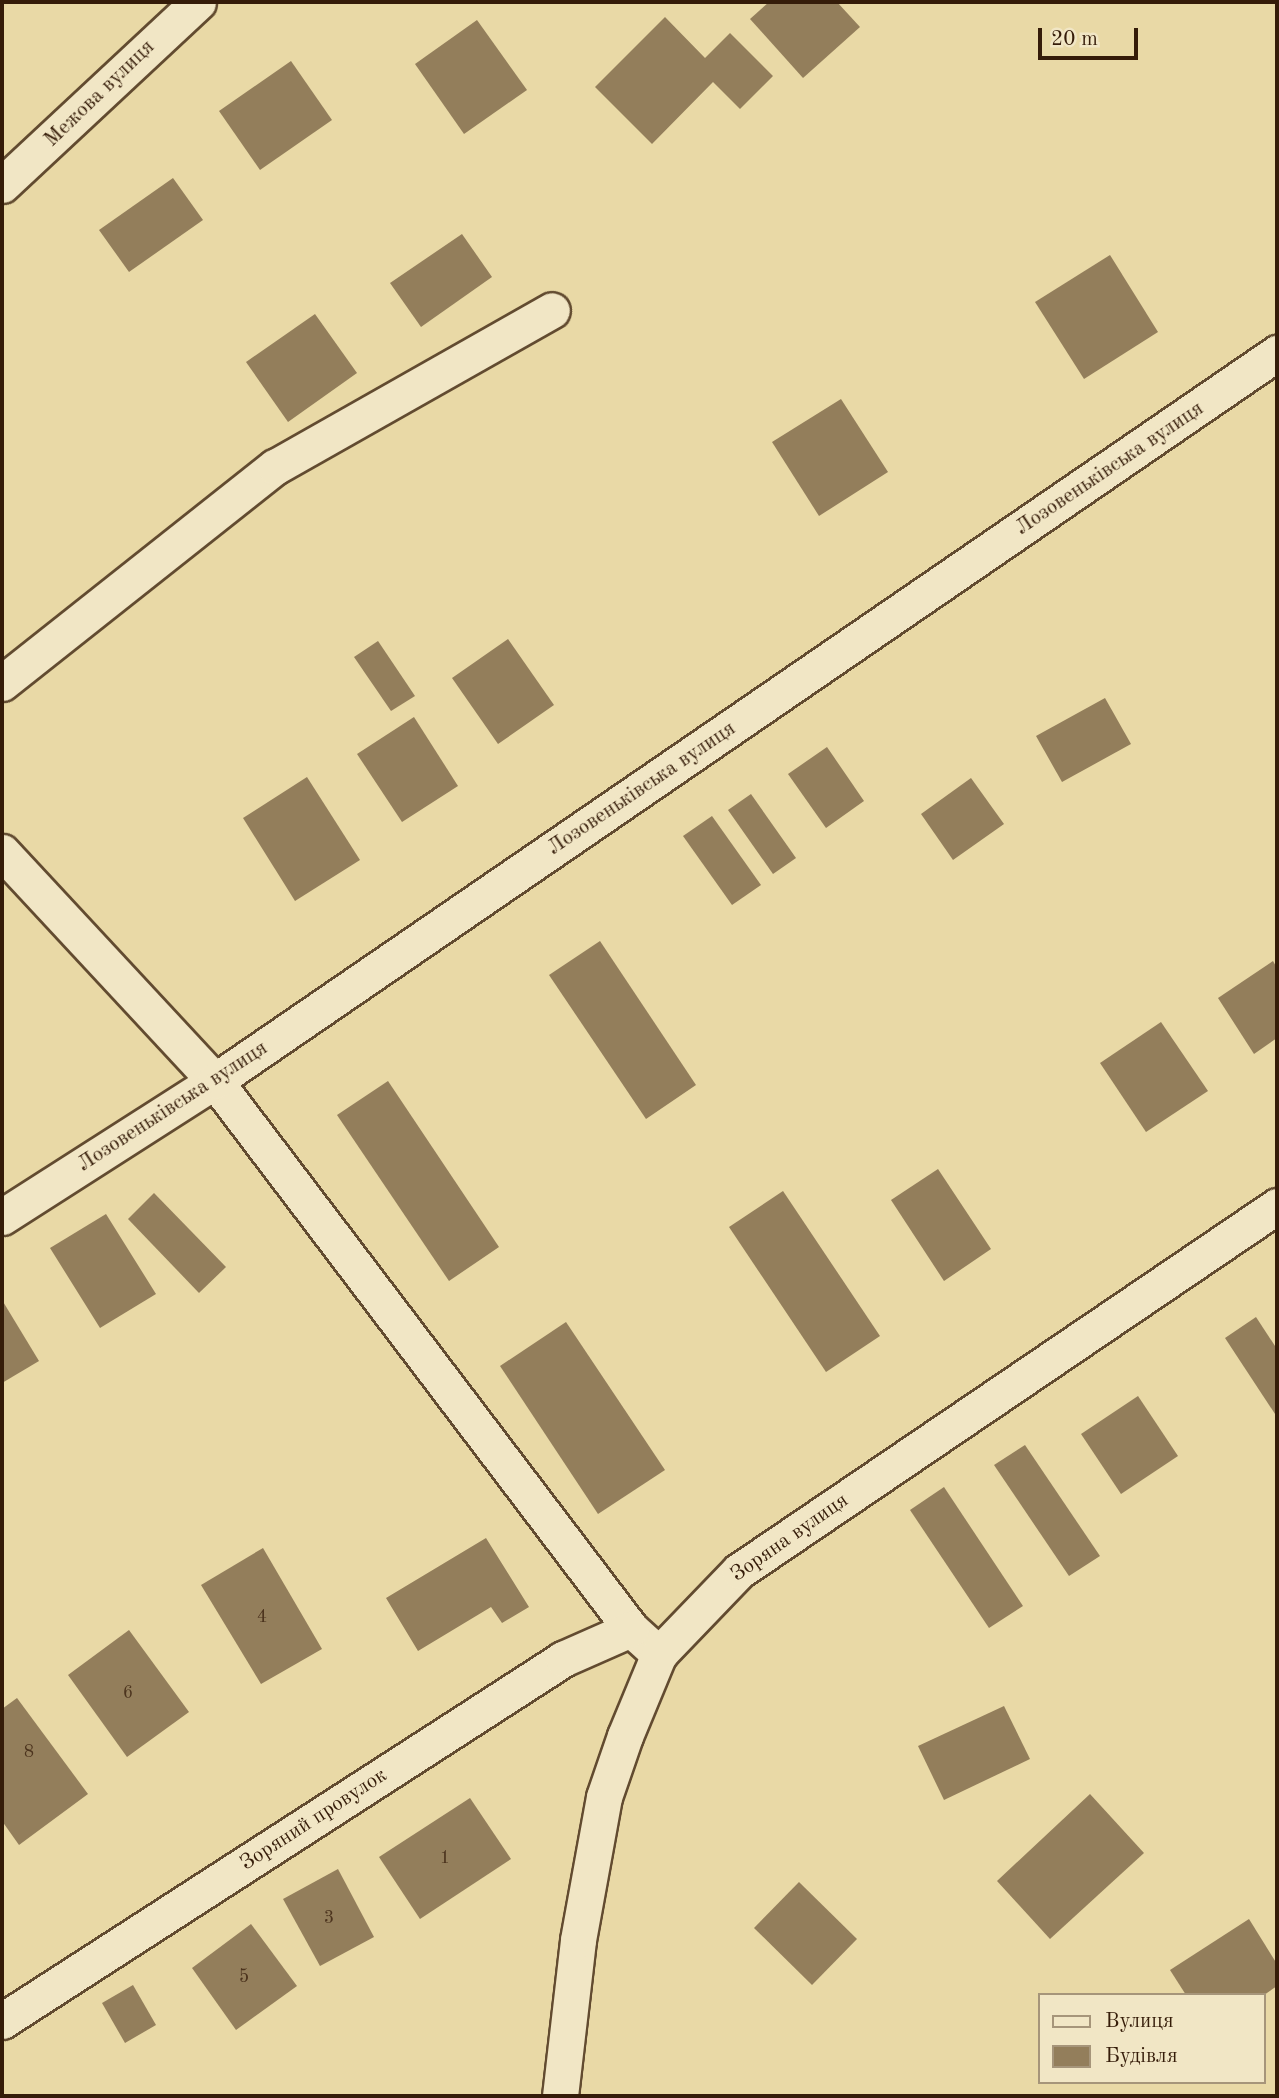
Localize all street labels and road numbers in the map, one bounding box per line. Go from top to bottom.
street label: Межова вулиця [40,35,160,153]
street label: Лозовеньківська вулиця [1011,397,1209,541]
street label: Лозовеньківська вулиця [543,717,741,861]
street label: Лозовеньківська вулиця [73,1036,273,1178]
street label: Зоряна вулиця [726,1488,854,1588]
street label: Зоряний провулок [236,1763,392,1877]

